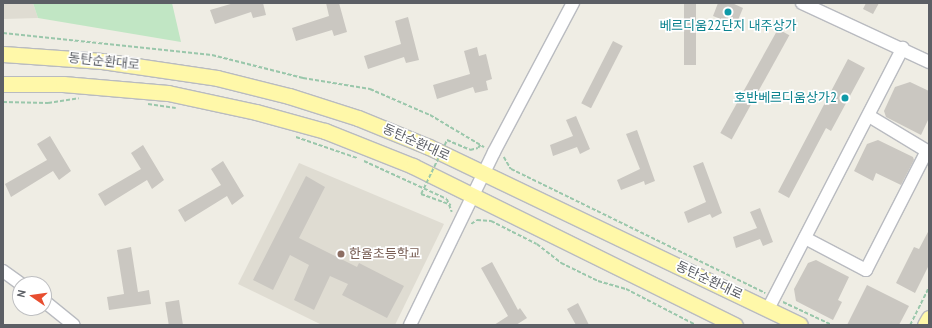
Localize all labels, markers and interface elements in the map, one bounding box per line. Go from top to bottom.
marker: 베르디움22단지 내주상가 [723,7,733,17]
place label: 베르디움22단지 내주상가 [659,18,797,34]
street label: 동탄순환대로 [68,50,140,74]
place label: 호반베르디움상가2 [734,90,837,106]
marker: 호반베르디움상가2 [840,93,850,103]
street label: 동탄순환대로 [380,121,452,165]
place label: 한율초등학교 [349,246,421,262]
marker: 한율초등학교 [336,249,346,259]
street label: 동탄순환대로 [673,259,745,303]
north arrow [12,276,52,316]
text: N [14,288,29,299]

